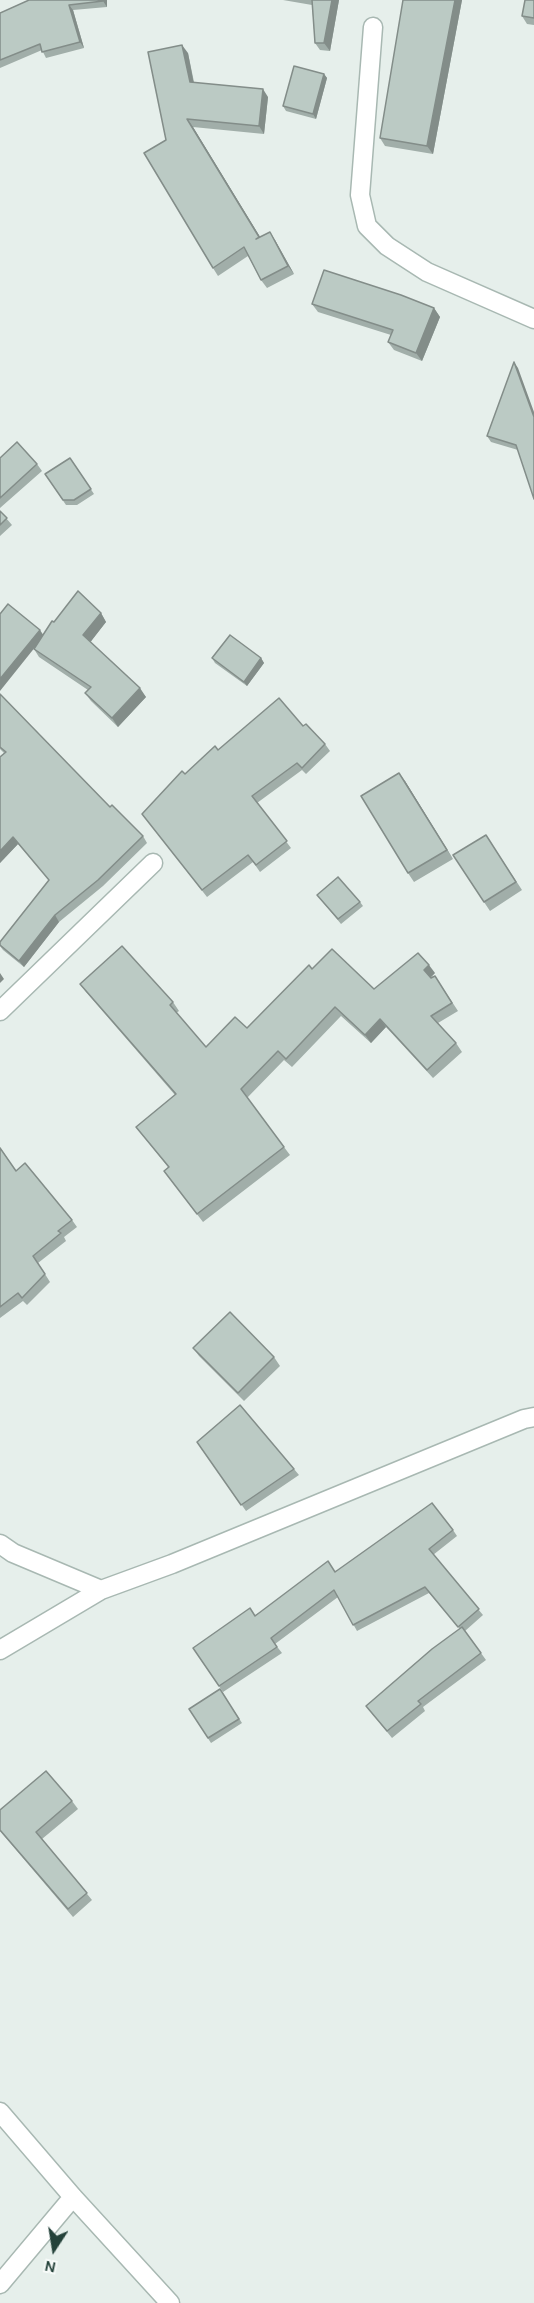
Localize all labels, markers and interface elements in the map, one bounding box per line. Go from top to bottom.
north arrow [24,2219,84,2279]
text: N [43,2257,58,2278]

